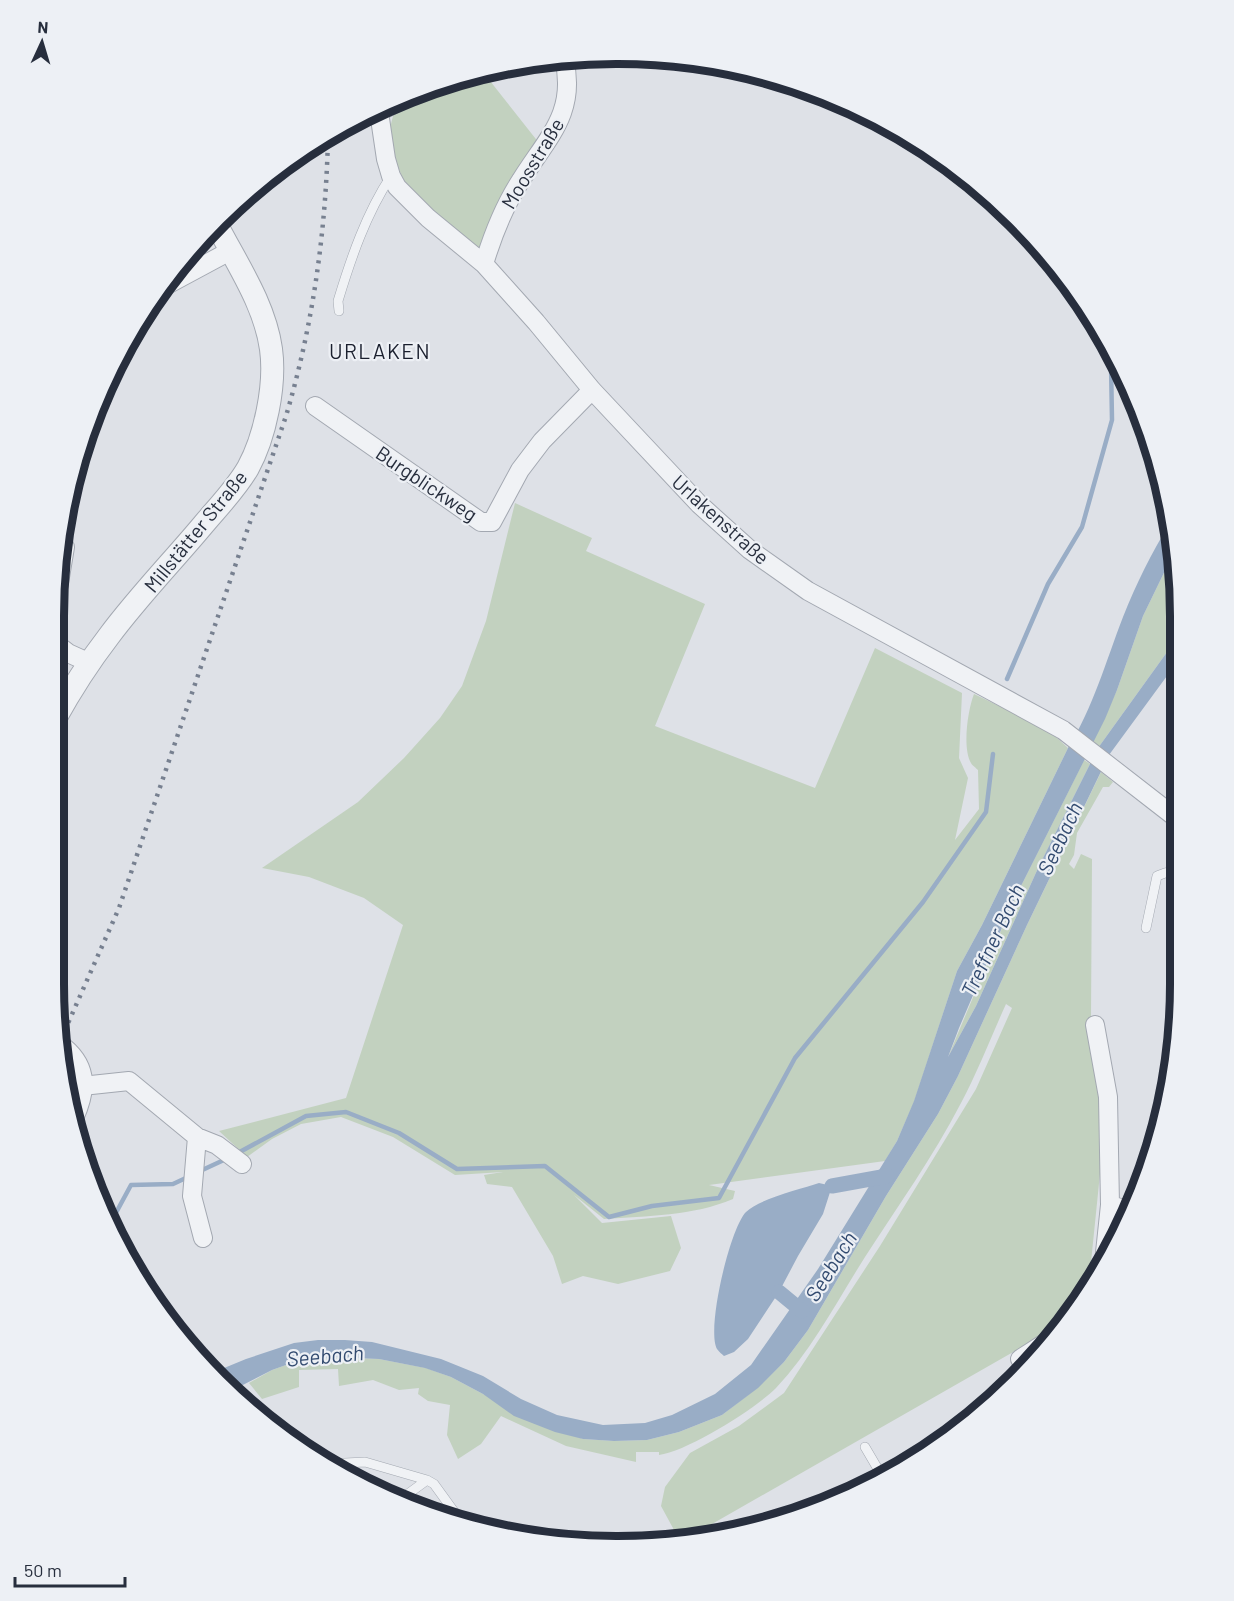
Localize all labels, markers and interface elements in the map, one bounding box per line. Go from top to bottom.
north arrow [12,12,72,72]
text: N [37,17,49,36]
street label: Moosstraße [496,113,568,213]
district label: URLAKEN [329,338,431,363]
street label: Burgblickweg [372,440,482,526]
street label: Millstätter Straße [138,465,252,597]
street label: Urlakenstraße [668,469,774,569]
water label: Seebach [1031,798,1087,878]
water label: Treffner Bach [955,880,1029,1000]
water label: Seebach [799,1227,861,1305]
water label: Seebach [285,1339,365,1371]
scale bar [15,1550,124,1588]
text: 50 m [24,1559,62,1581]

